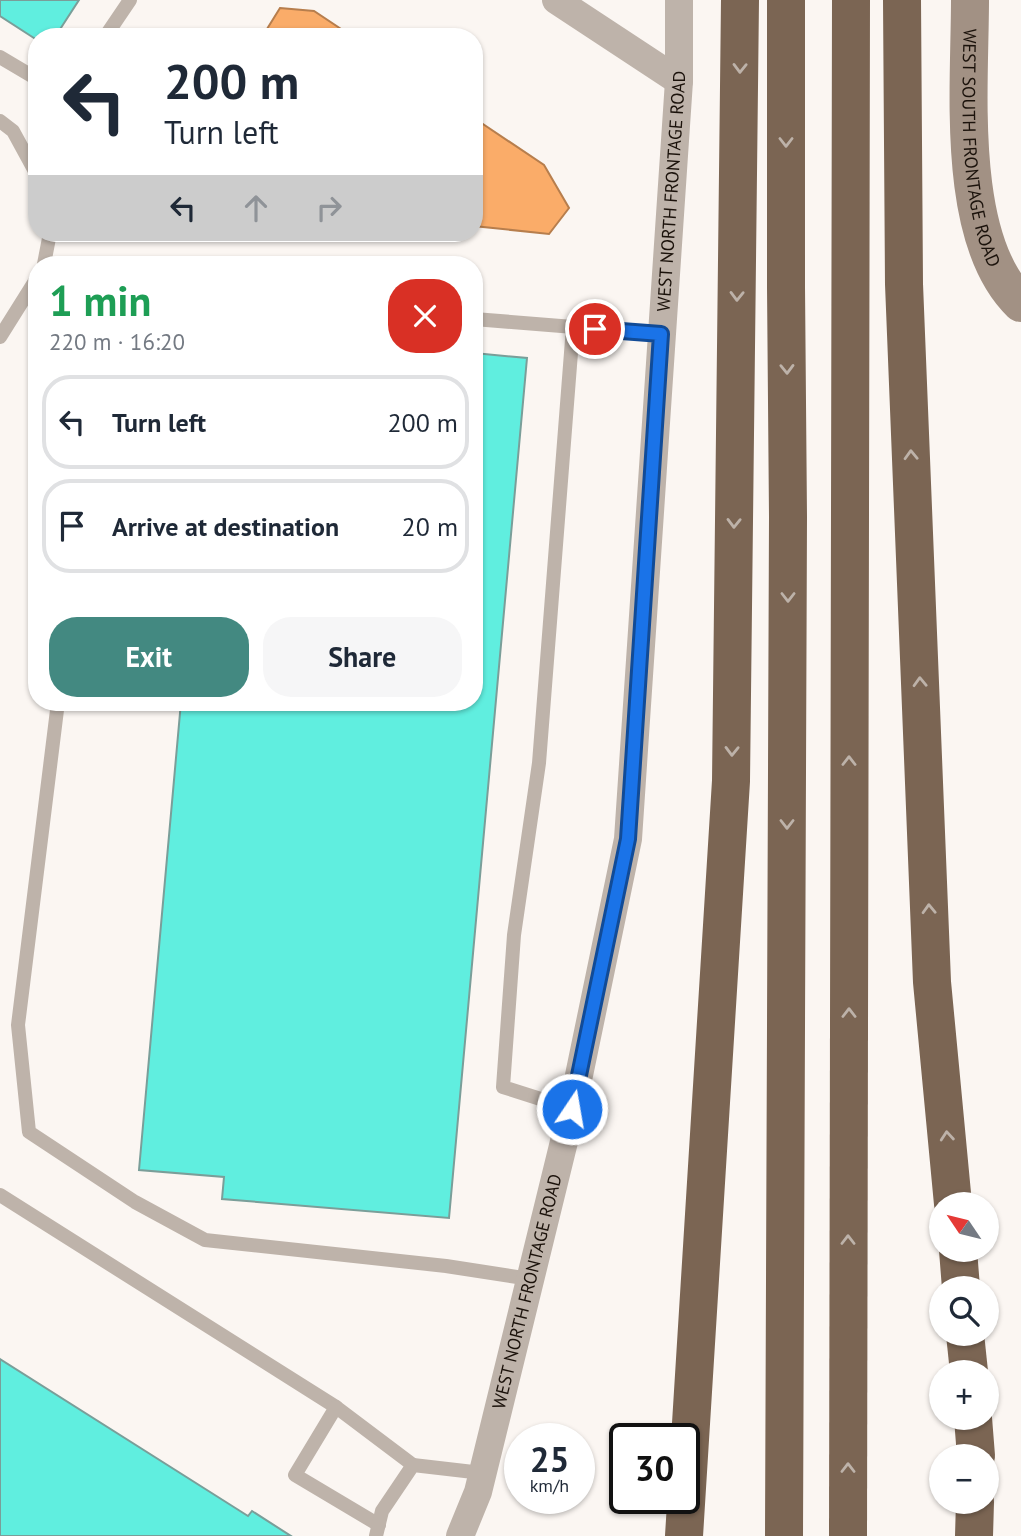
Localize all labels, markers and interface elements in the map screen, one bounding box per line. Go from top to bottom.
street label: WEST SOUTH FRONTAGE ROAD [958,28,1006,271]
text: 200 m [164,49,299,113]
icon: left [49,56,140,147]
one-way arrow [732,63,747,74]
street label: WEST NORTH FRONTAGE ROAD [652,71,690,312]
text: Turn left [164,111,279,153]
one-way arrow [778,137,794,147]
icon: left [164,189,202,227]
icon: ahead [237,189,275,227]
icon: right [310,189,348,227]
text: 1 min [49,273,151,328]
button: close [388,279,462,353]
one-way arrow [729,291,745,301]
pin [565,299,625,359]
icon: arrive [576,310,614,348]
text: 220 m · 16:20 [49,327,185,356]
one-way arrow [779,364,795,375]
icon: left [53,403,91,441]
text: Turn left [112,406,206,439]
text: 200 m [387,406,458,439]
one-way arrow [903,449,918,460]
icon: arrive [53,507,91,545]
text: Arrive at destination [112,510,339,543]
text: 20 m [402,510,458,543]
one-way arrow [726,518,742,529]
one-way arrow [780,592,796,602]
button: Exit [49,617,249,697]
button: Share [263,617,462,697]
one-way arrow [912,676,927,687]
one-way arrow [724,745,739,756]
one-way arrow [841,755,857,766]
one-way arrow [779,819,795,830]
one-way arrow [922,904,937,915]
one-way arrow [841,1007,857,1018]
position arrow [535,1072,609,1146]
one-way arrow [940,1130,955,1141]
street label: WEST NORTH FRONTAGE ROAD [487,1171,567,1411]
north arrow [929,1192,999,1262]
map controls [929,1192,999,1514]
one-way arrow [840,1235,856,1245]
button: search [929,1276,999,1346]
button: + [929,1360,999,1430]
speed limit sign: 30 [609,1423,700,1514]
text: 25 [530,1436,569,1482]
button: − [929,1444,999,1514]
one-way arrow [840,1462,856,1473]
text: km/h [530,1474,569,1497]

